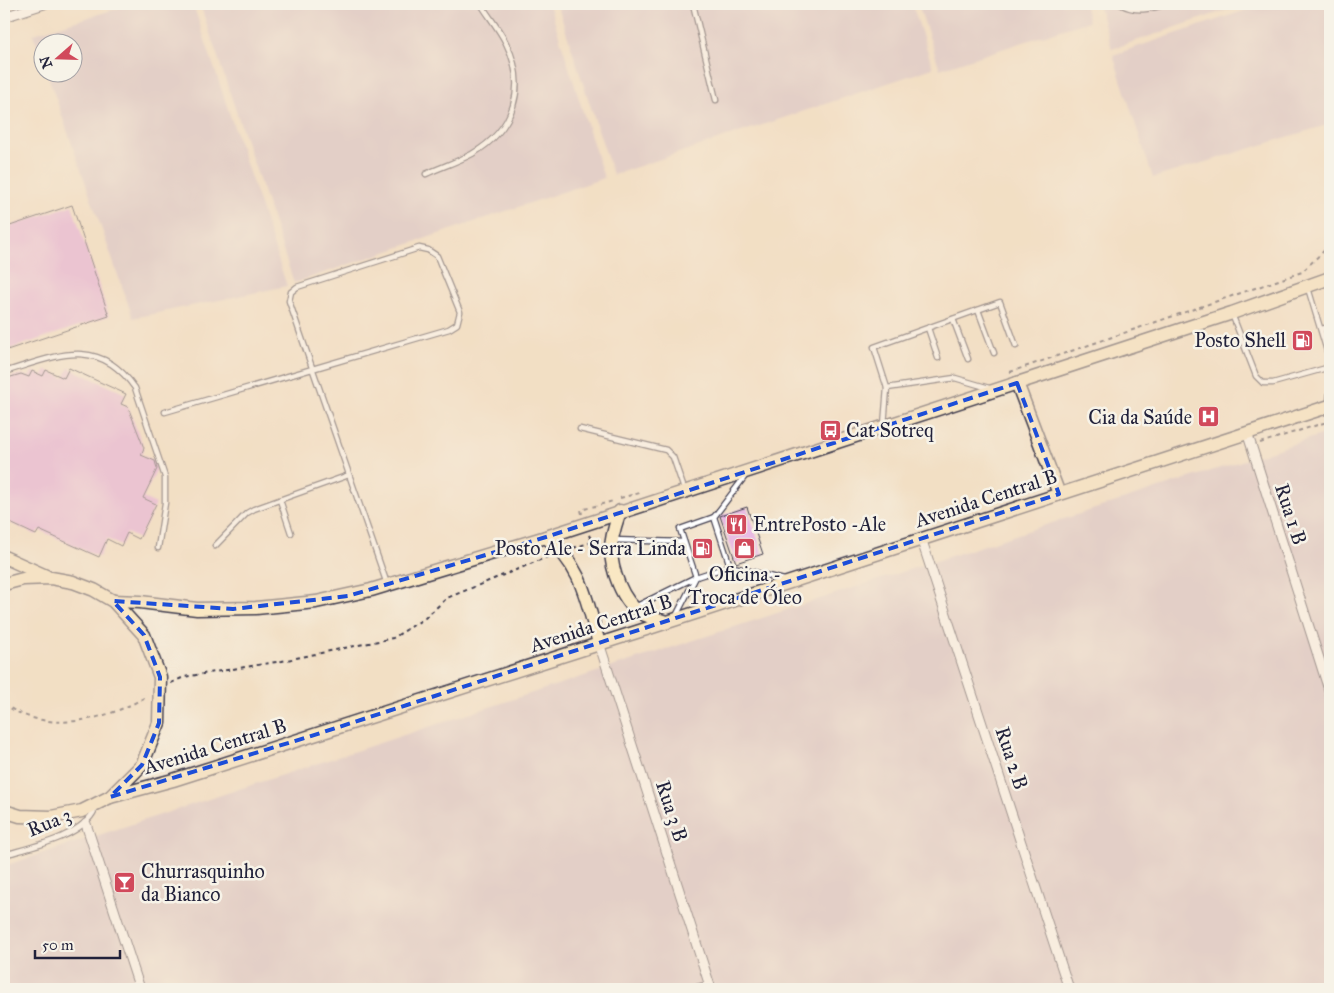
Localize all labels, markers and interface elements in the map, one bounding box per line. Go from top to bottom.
north arrow [32,32,82,82]
text: N [36,54,56,71]
place label: Posto Shell [1194,328,1287,352]
fuel station icon: Posto Shell [1290,328,1314,352]
place label: Cia da Saúde [1088,405,1192,429]
hospital icon: Cia da Saúde [1196,405,1220,429]
bus stop icon: Cat Sotreq [818,418,842,442]
place label: Cat Sotreq [846,418,934,443]
street label: Avenida Central B [911,464,1060,533]
street label: Rua 1 B [1270,480,1312,548]
restaurant icon: EntrePosto -Ale [725,512,749,536]
place label: EntrePosto -Ale [753,512,886,536]
place label: Posto Ale - Serra Linda [495,536,687,560]
fuel station icon: Posto Ale - Serra Linda [690,536,714,560]
shop icon: Oficina - Troca de Óleo [733,536,757,560]
place label: Oficina - Troca de Óleo [688,562,802,609]
street label: Avenida Central B [526,589,675,658]
street label: Avenida Central B [140,713,289,779]
street label: Rua 2 B [991,724,1033,792]
street label: Rua 3 B [651,777,693,845]
street label: Rua 3 [23,802,75,842]
place label: Churrasquinho da Bianco [141,859,265,906]
bar icon: Churrasquinho da Bianco [113,871,137,895]
scale bar [35,928,120,960]
text: 50 m [42,936,74,954]

